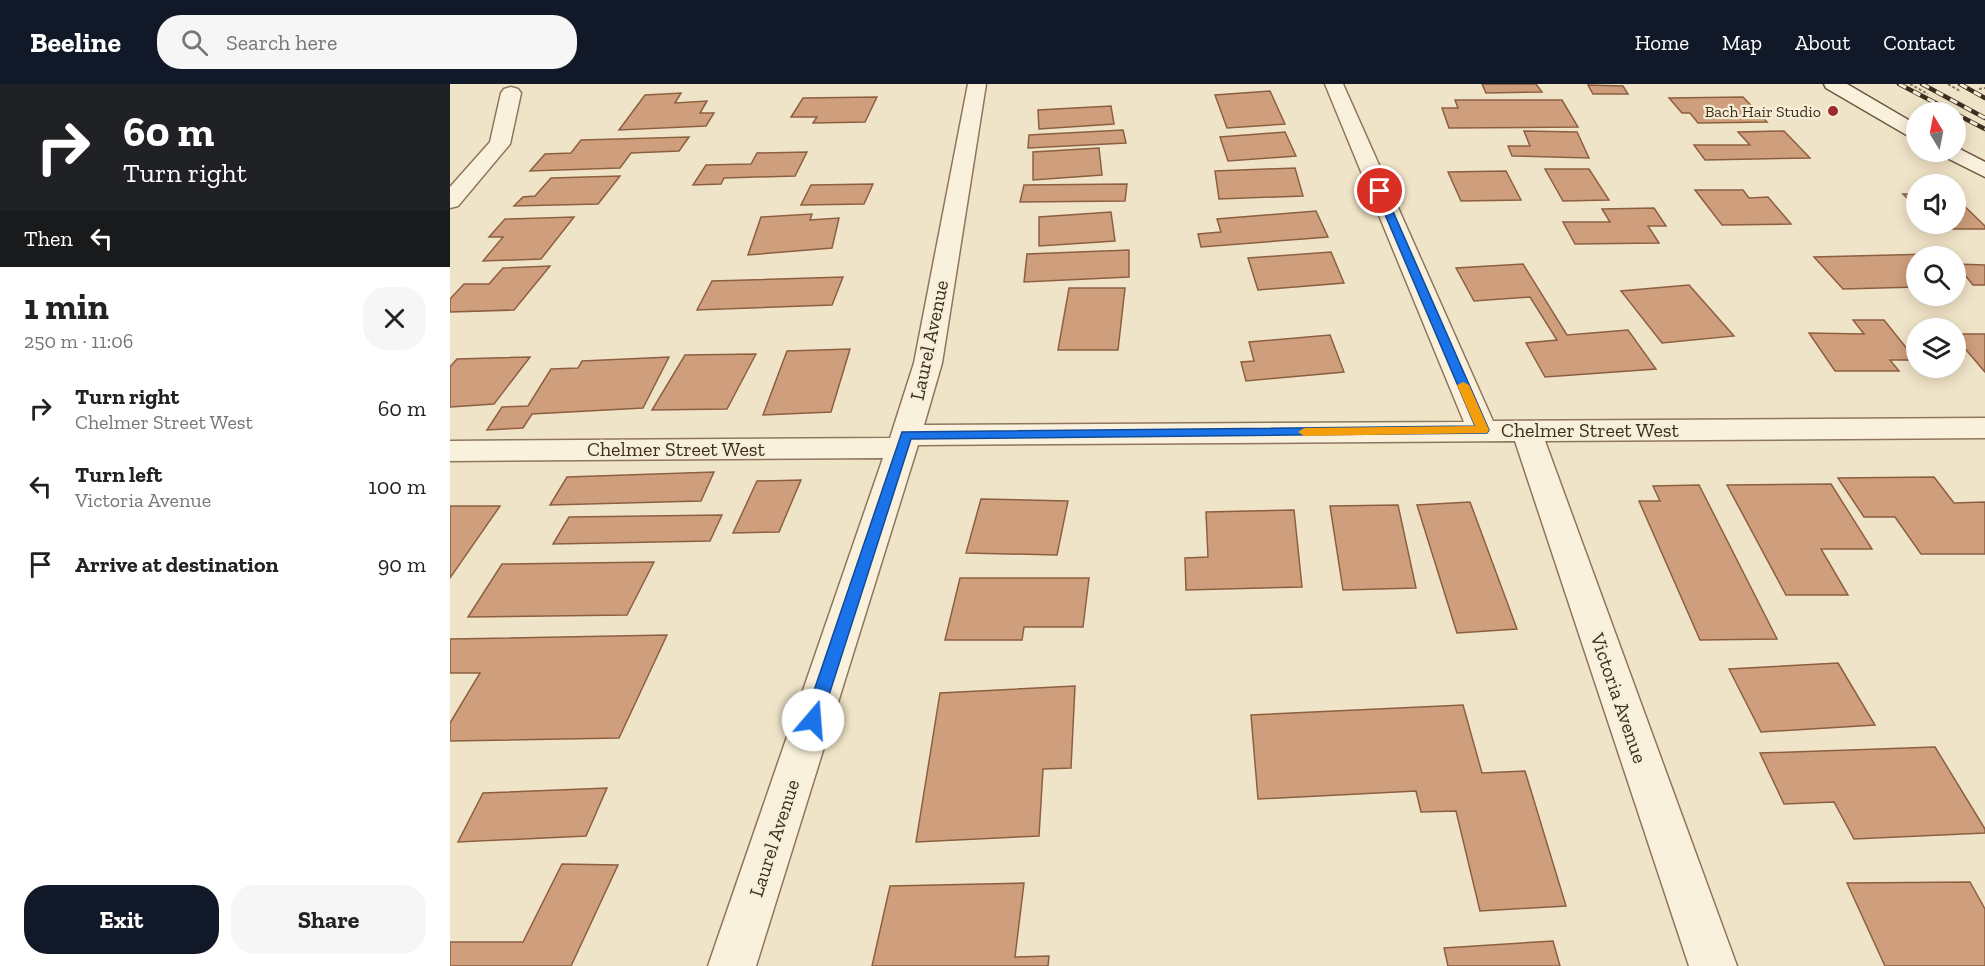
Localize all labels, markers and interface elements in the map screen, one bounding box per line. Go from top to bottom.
search box [157,15,577,69]
text: Beeline [30,26,121,59]
icon: search [178,26,211,59]
text: Search here [226,29,337,56]
text: Home [1635,30,1689,55]
text: Map [1722,30,1762,55]
text: About [1795,30,1850,55]
text: Contact [1883,30,1955,55]
place label: Bach Hair Studio [1705,102,1821,121]
north arrow [1906,102,1966,162]
map controls [1906,102,1966,378]
marker: Bach Hair Studio [1826,104,1840,118]
text: 60 m [123,106,214,157]
icon: right [24,108,102,186]
text: Turn right [123,157,247,189]
pin [1354,165,1405,216]
icon: arrive [1363,174,1396,207]
button: sound [1906,174,1966,234]
icon: left [85,222,118,255]
text: Then [24,225,73,252]
button: search [1906,246,1966,306]
street label: Laurel Avenue [905,278,953,402]
text: 1 min [24,285,109,328]
button: close [363,287,426,350]
button: layers [1906,318,1966,378]
text: 250 m · 11:06 [24,329,133,353]
text: Turn right [75,383,179,410]
icon: right [24,392,57,425]
text: 60 m [378,395,426,422]
text: Chelmer Street West [75,410,253,434]
street label: Chelmer Street West [1501,418,1680,442]
street label: Chelmer Street West [587,437,766,461]
text: Turn left [75,461,162,488]
icon: left [24,470,57,503]
text: 100 m [368,473,426,500]
text: Victoria Avenue [75,488,211,512]
icon: arrive [24,548,57,581]
text: Arrive at destination [75,551,278,578]
text: 90 m [378,551,426,578]
street label: Victoria Avenue [1585,629,1652,766]
position arrow [781,688,845,752]
street label: Laurel Avenue [744,776,804,900]
button: Exit [24,885,219,954]
button: Share [231,885,426,954]

